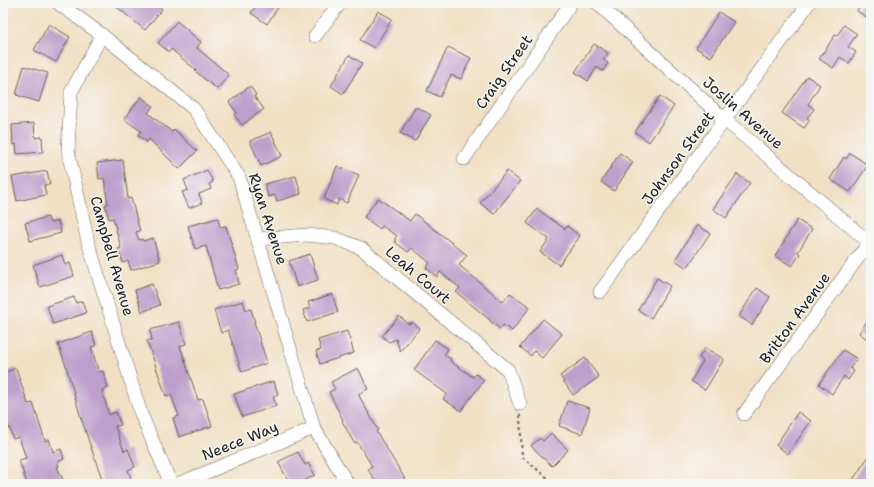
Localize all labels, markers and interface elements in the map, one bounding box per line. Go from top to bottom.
street label: Craig Street [471,31,537,113]
street label: Joslin Avenue [698,72,788,154]
street label: Johnson Street [637,107,719,209]
street label: Ryan Avenue [244,171,292,267]
street label: Campbell Avenue [85,194,139,318]
street label: Leah Court [381,242,455,308]
street label: Britton Avenue [755,268,835,368]
street label: Neece Way [199,417,281,465]

